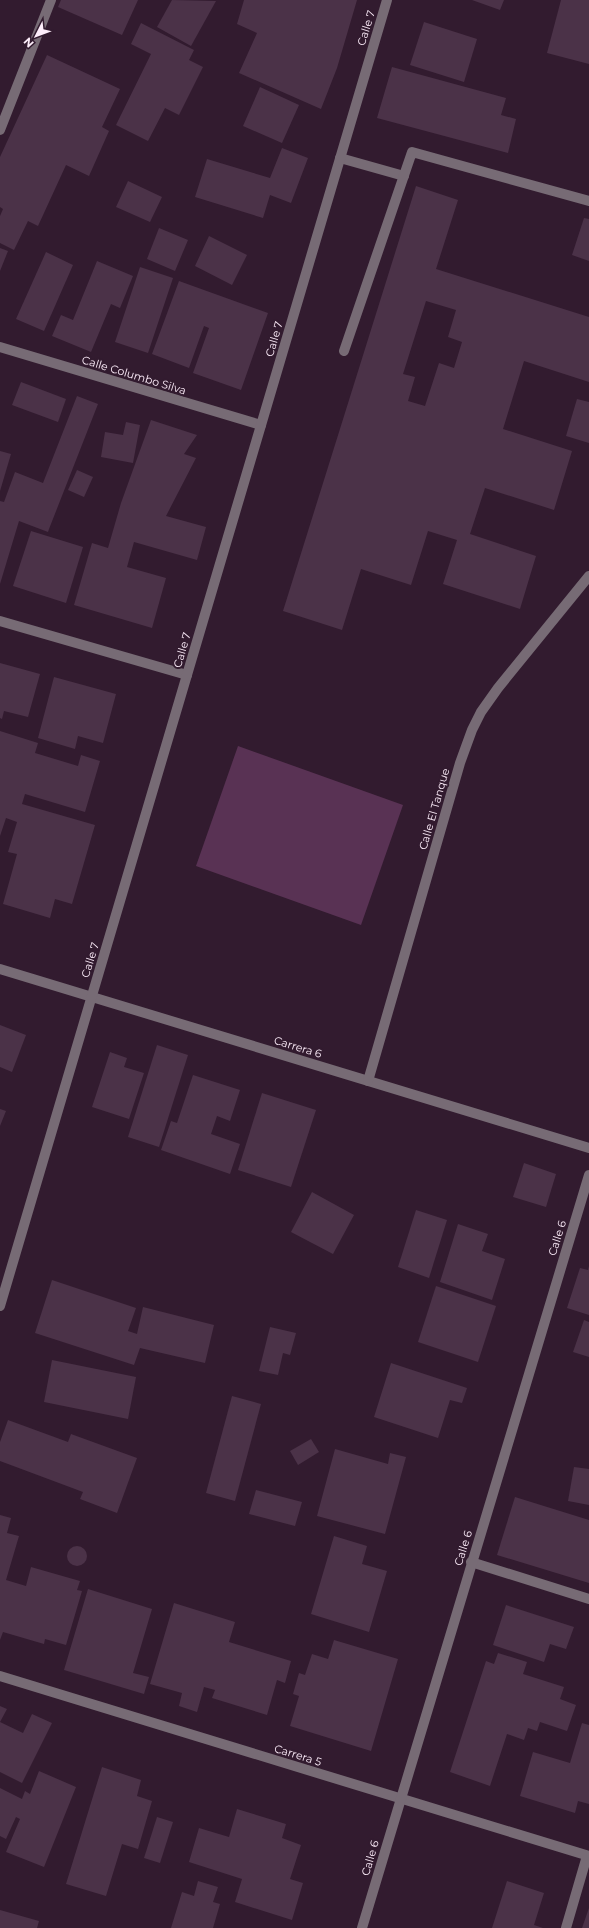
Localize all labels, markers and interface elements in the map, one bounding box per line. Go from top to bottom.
street label: Calle 7 [354,9,378,47]
north arrow [16,16,56,56]
text: N [20,35,37,51]
street label: Calle 7 [262,320,286,358]
street label: Calle Columbo Silva [80,352,188,398]
street label: Calle 7 [170,631,194,669]
street label: Calle El Tanque [416,766,452,851]
street label: Calle 7 [78,941,102,979]
street label: Carrera 6 [272,1033,324,1061]
street label: Calle 6 [545,1218,569,1257]
street label: Calle 6 [451,1528,475,1567]
street label: Carrera 5 [273,1741,323,1769]
street label: Calle 6 [358,1838,382,1877]

